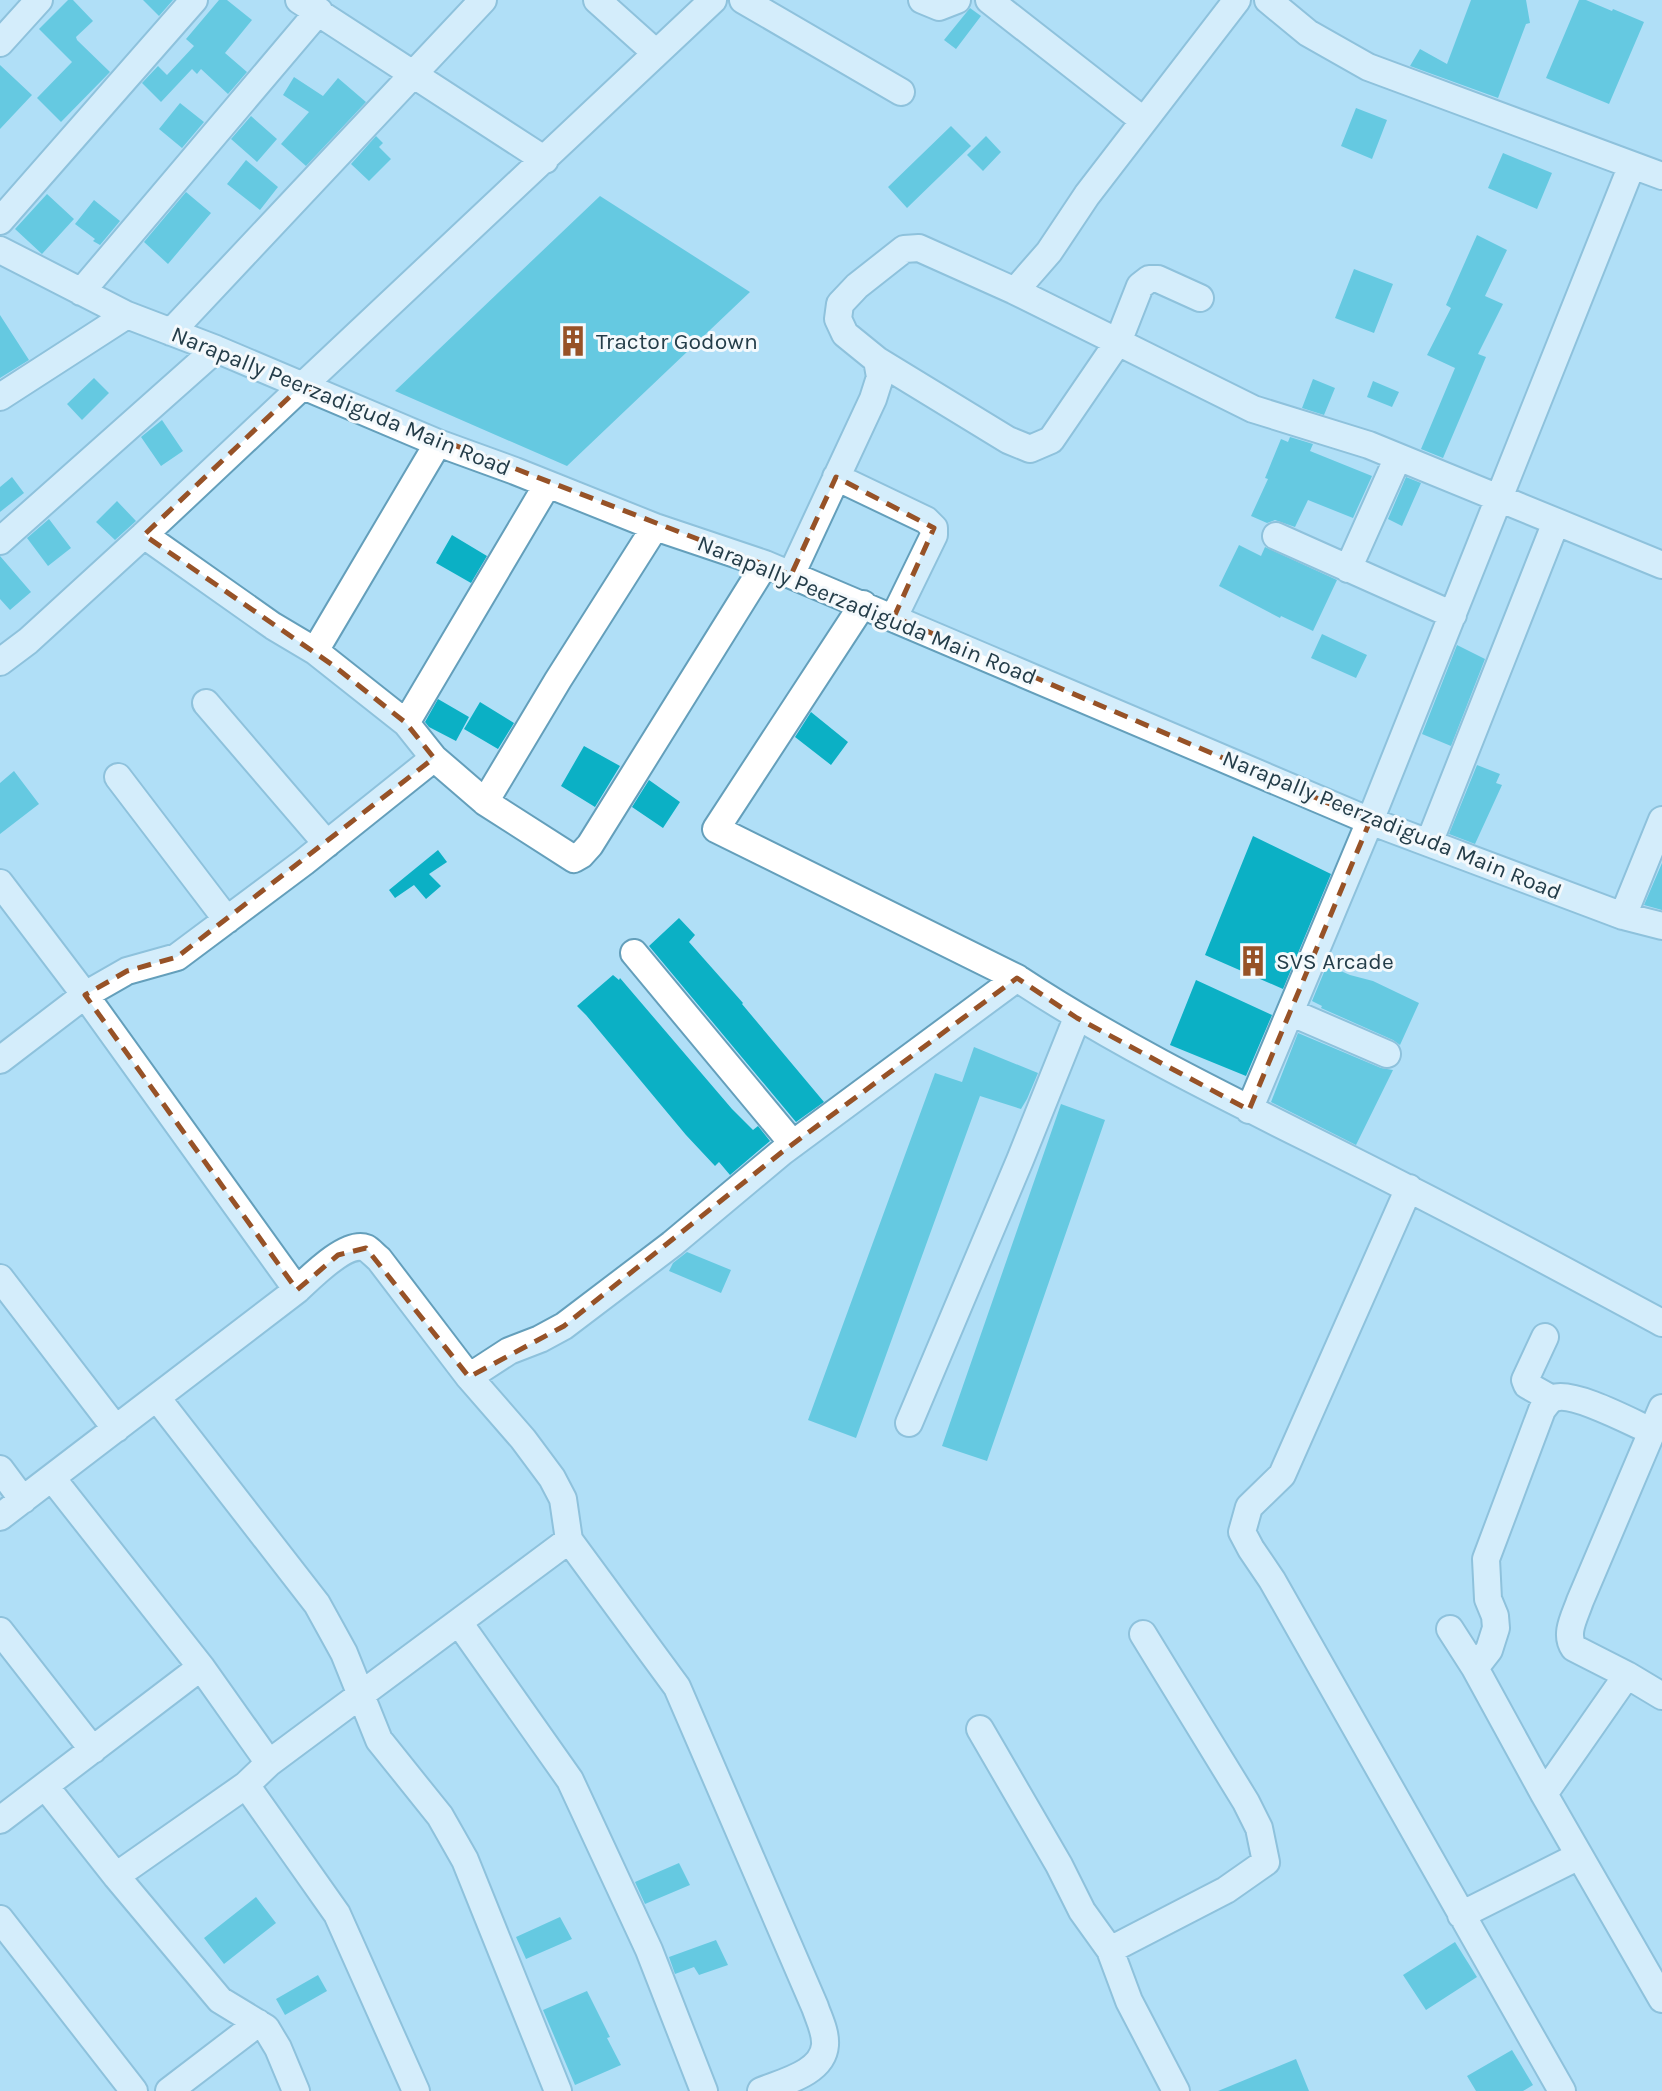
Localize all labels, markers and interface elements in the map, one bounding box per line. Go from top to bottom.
street label: Narapally Peerzadiguda Main Road [168,320,514,482]
building icon: Tractor Godown [556,324,590,358]
place label: Tractor Godown [596,328,758,355]
street label: Narapally Peerzadiguda Main Road [694,529,1040,691]
street label: Narapally Peerzadiguda Main Road [1219,744,1565,906]
building icon: SVS Arcade [1236,944,1270,978]
place label: SVS Arcade [1276,948,1394,975]

